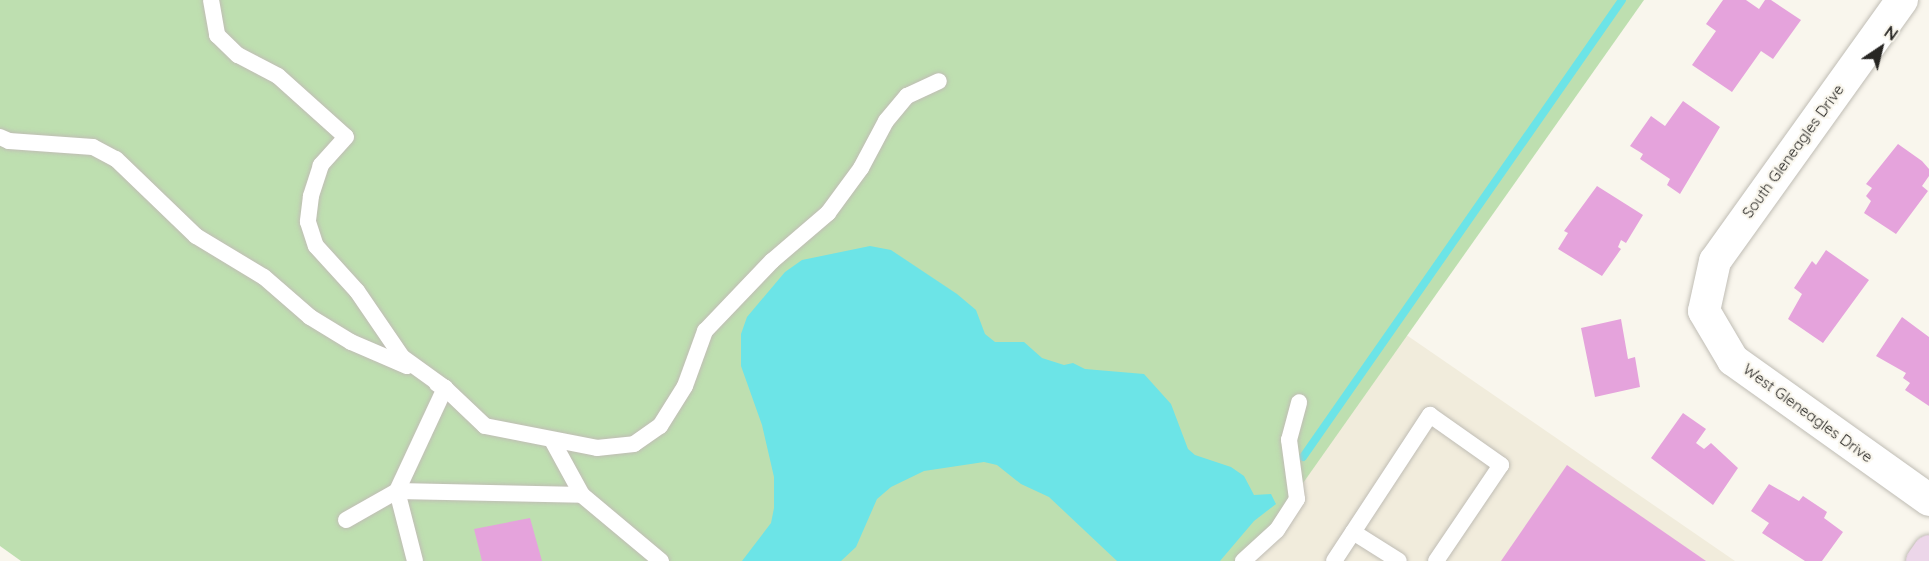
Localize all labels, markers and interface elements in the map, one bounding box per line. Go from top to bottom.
north arrow [1851,18,1911,78]
text: N [1881,22,1902,45]
street label: South Gleneagles Drive [1739,81,1847,221]
street label: West Gleneagles Drive [1740,360,1876,466]

